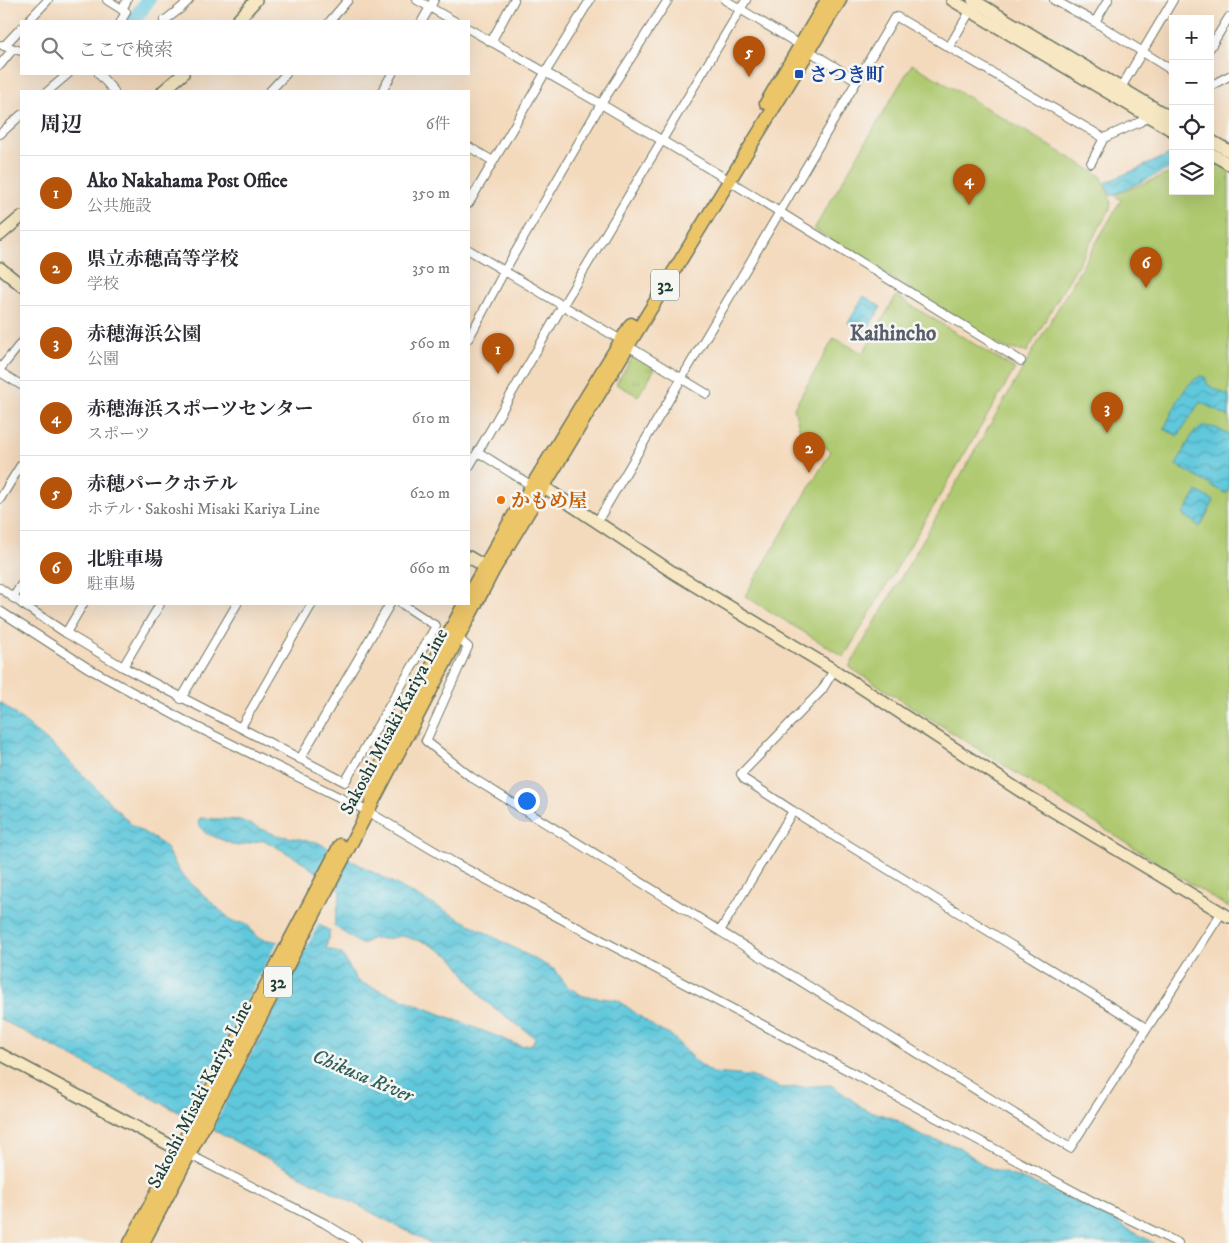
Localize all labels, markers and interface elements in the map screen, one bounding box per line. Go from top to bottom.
map controls [1169,15,1214,195]
button: + [1169,15,1214,60]
search box [20,20,470,75]
icon: search [38,34,66,62]
pin: 5 [733,36,765,77]
text: ここで検索 [78,39,173,62]
button: − [1169,60,1214,105]
place label: さつき町 [809,64,885,87]
marker: さつき町 [793,68,805,80]
button: locate [1169,105,1214,150]
text: 周辺 [40,112,82,138]
text: 6件 [426,114,450,134]
button: layers [1169,150,1214,195]
pin: 4 [953,164,985,205]
text: Ako Nakahama Post Office [87,170,288,193]
text: 1 [53,183,59,203]
text: 350 m [412,183,450,203]
text: 公共施設 [87,196,151,216]
pin: 6 [1130,247,1162,288]
text: 県立赤穂高等学校 [87,248,239,271]
text: 2 [52,258,60,278]
text: 350 m [412,258,450,278]
road number: 32 [651,270,679,300]
text: 学校 [87,274,119,294]
district label: Kaihincho [850,321,936,347]
text: 赤穂海浜公園 [87,323,201,346]
text: 3 [53,333,59,353]
text: 560 m [410,333,450,353]
pin: 1 [482,333,514,374]
text: 公園 [87,349,119,369]
pin: 3 [1091,392,1123,433]
text: 赤穂海浜スポーツセンター [87,398,313,421]
text: 4 [51,408,61,428]
text: 610 m [412,408,450,428]
text: スポーツ [87,424,150,444]
pin: 2 [793,432,825,473]
text: 赤穂パークホテル [87,473,238,496]
text: 5 [52,483,60,503]
text: 620 m [410,483,450,503]
place label: かもめ屋 [511,490,587,513]
marker: かもめ屋 [495,494,507,506]
text: ホテル · Sakoshi Misaki Kariya Line [87,499,320,519]
text: 北駐車場 [87,548,163,571]
text: 6 [52,558,60,578]
text: 660 m [409,558,450,578]
text: 駐車場 [87,574,135,594]
street label: Sakoshi Misaki Kariya Line [335,624,453,819]
your location [514,788,540,814]
road number: 32 [264,966,292,998]
street label: Sakoshi Misaki Kariya Line [143,997,258,1192]
water label: Chikusa River [308,1044,418,1110]

